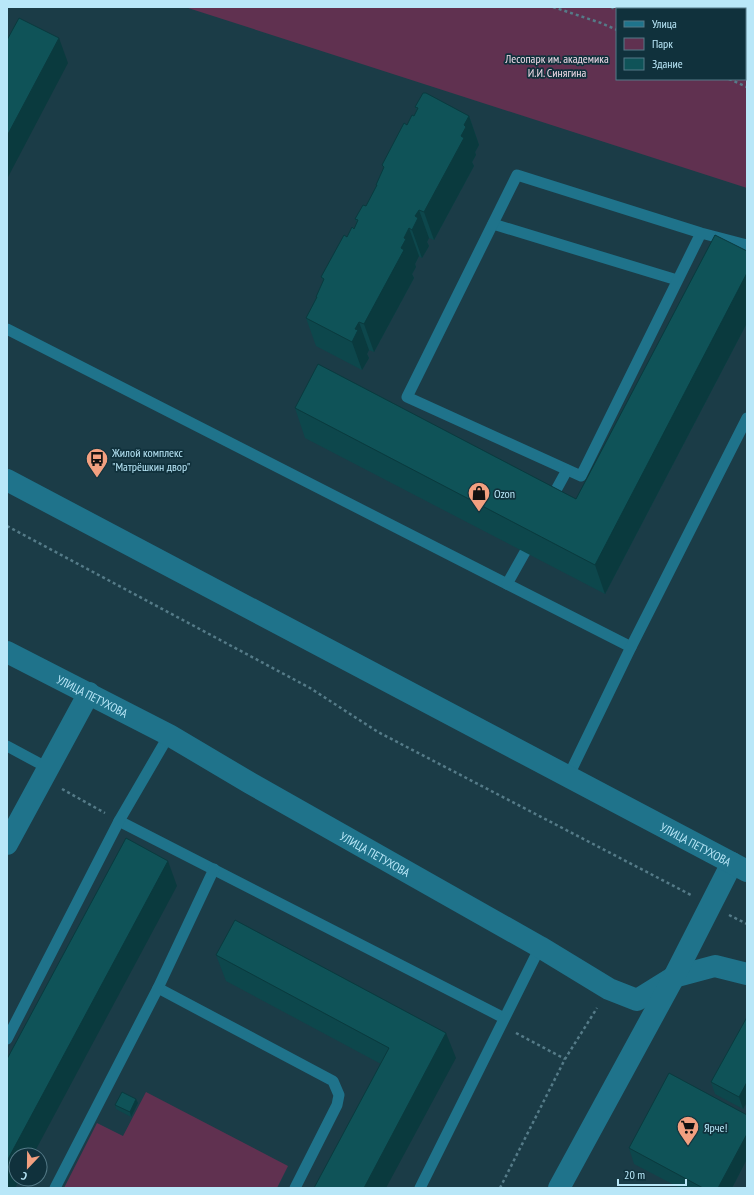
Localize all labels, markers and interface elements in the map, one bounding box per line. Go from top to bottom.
legend [616,8,746,80]
text: Улица [652,16,677,31]
text: Парк [652,36,673,51]
park label: Лесопарк им. академика И.И. Синягина [504,51,609,80]
text: Здание [652,56,683,71]
place label: Жилой комплекс "Матрёшкин двор" [111,445,190,474]
bus stop icon: Жилой комплекс "Матрёшкин двор" [84,446,110,479]
shop icon: Ozon [466,480,492,513]
place label: Ozon [494,486,515,501]
street label: УЛИЦА ПЕТУХОВА [54,671,131,720]
street label: УЛИЦА ПЕТУХОВА [658,819,734,869]
street label: УЛИЦА ПЕТУХОВА [338,828,413,880]
supermarket icon: Ярче! [675,1114,701,1147]
place label: Ярче! [704,1120,727,1135]
north arrow [8,1147,48,1187]
scale bar [618,1161,686,1187]
text: 20 m [624,1167,645,1182]
text: С [19,1169,29,1184]

